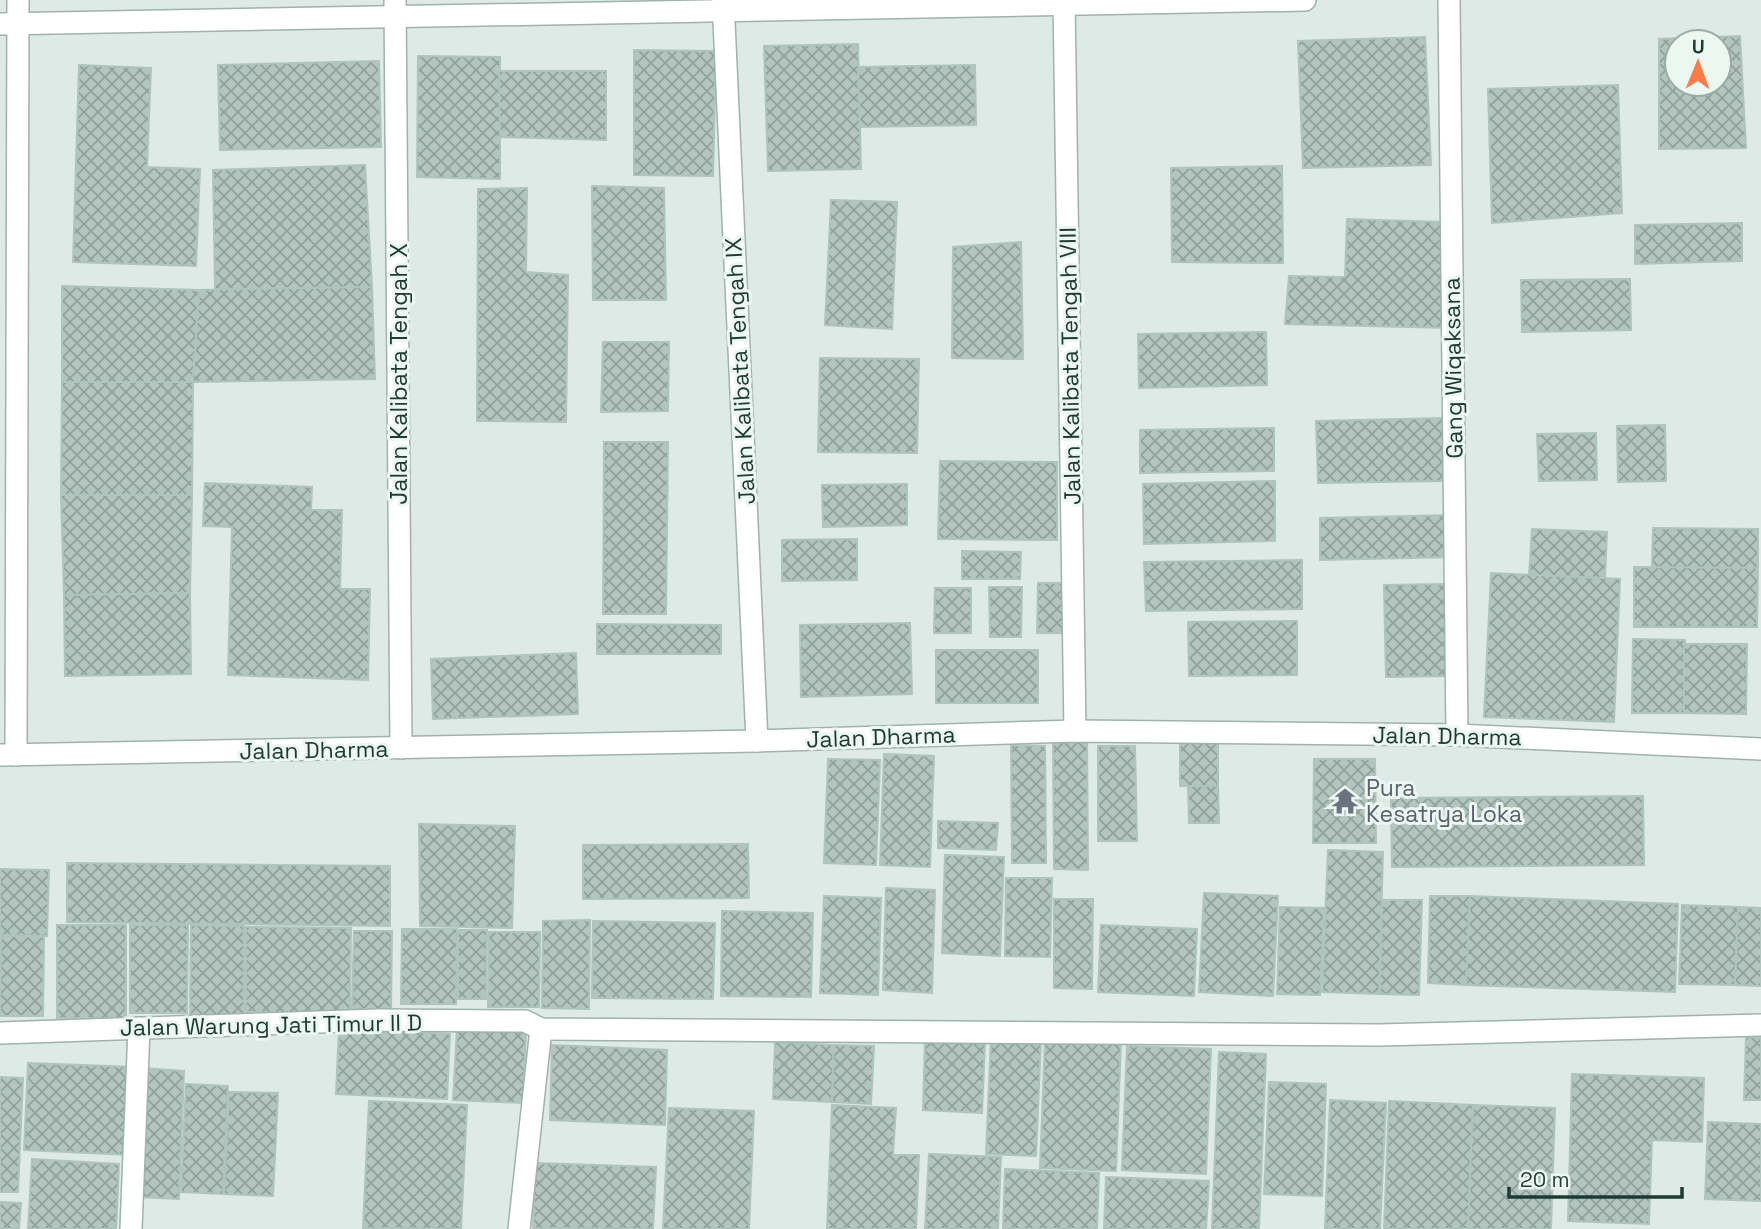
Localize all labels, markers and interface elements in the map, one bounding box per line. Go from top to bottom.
north arrow [1663,28,1733,98]
text: U [1692,34,1705,59]
street label: Jalan Kalibata Tengah VIII [1053,227,1087,505]
street label: Jalan Kalibata Tengah IX [718,237,762,505]
street label: Jalan Kalibata Tengah X [384,243,414,505]
street label: Gang Wiqaksana [1436,277,1470,459]
street label: Jalan Dharma [806,719,956,755]
street label: Jalan Dharma [1372,720,1522,752]
street label: Jalan Dharma [239,734,389,766]
place label: Pura Kesatrya Loka [1366,773,1522,829]
temple icon: Pura Kesatrya Loka [1330,786,1360,816]
street label: Jalan Warung Jati Timur II D [120,1007,422,1043]
scale bar [1509,1156,1682,1200]
text: 20 m [1520,1166,1570,1193]

